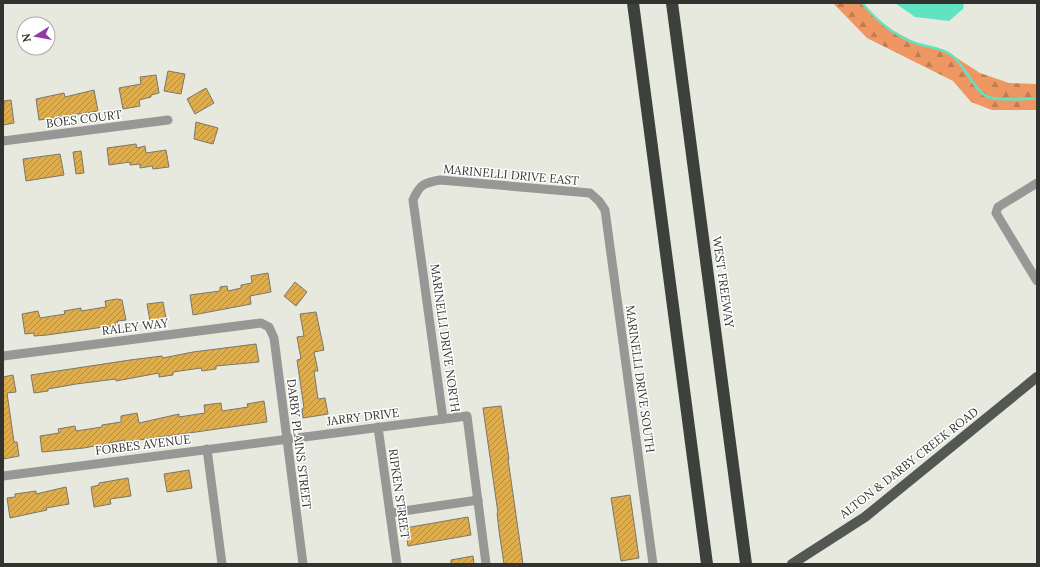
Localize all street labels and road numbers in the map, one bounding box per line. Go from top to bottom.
street label: BOES COURT [45,106,123,131]
street label: MARINELLI DRIVE EAST [443,161,580,188]
street label: WEST FREEWAY [710,235,737,329]
street label: MARINELLI DRIVE NORTH [428,263,463,413]
street label: MARINELLI DRIVE SOUTH [623,304,658,454]
street label: RALEY WAY [101,315,169,338]
street label: DARBY PLAINS STREET [284,378,315,510]
street label: ALTON & DARBY CREEK ROAD [836,404,981,522]
street label: JARRY DRIVE [325,405,400,429]
street label: FORBES AVENUE [94,431,192,458]
street label: RIPKEN STREET [386,448,413,541]

